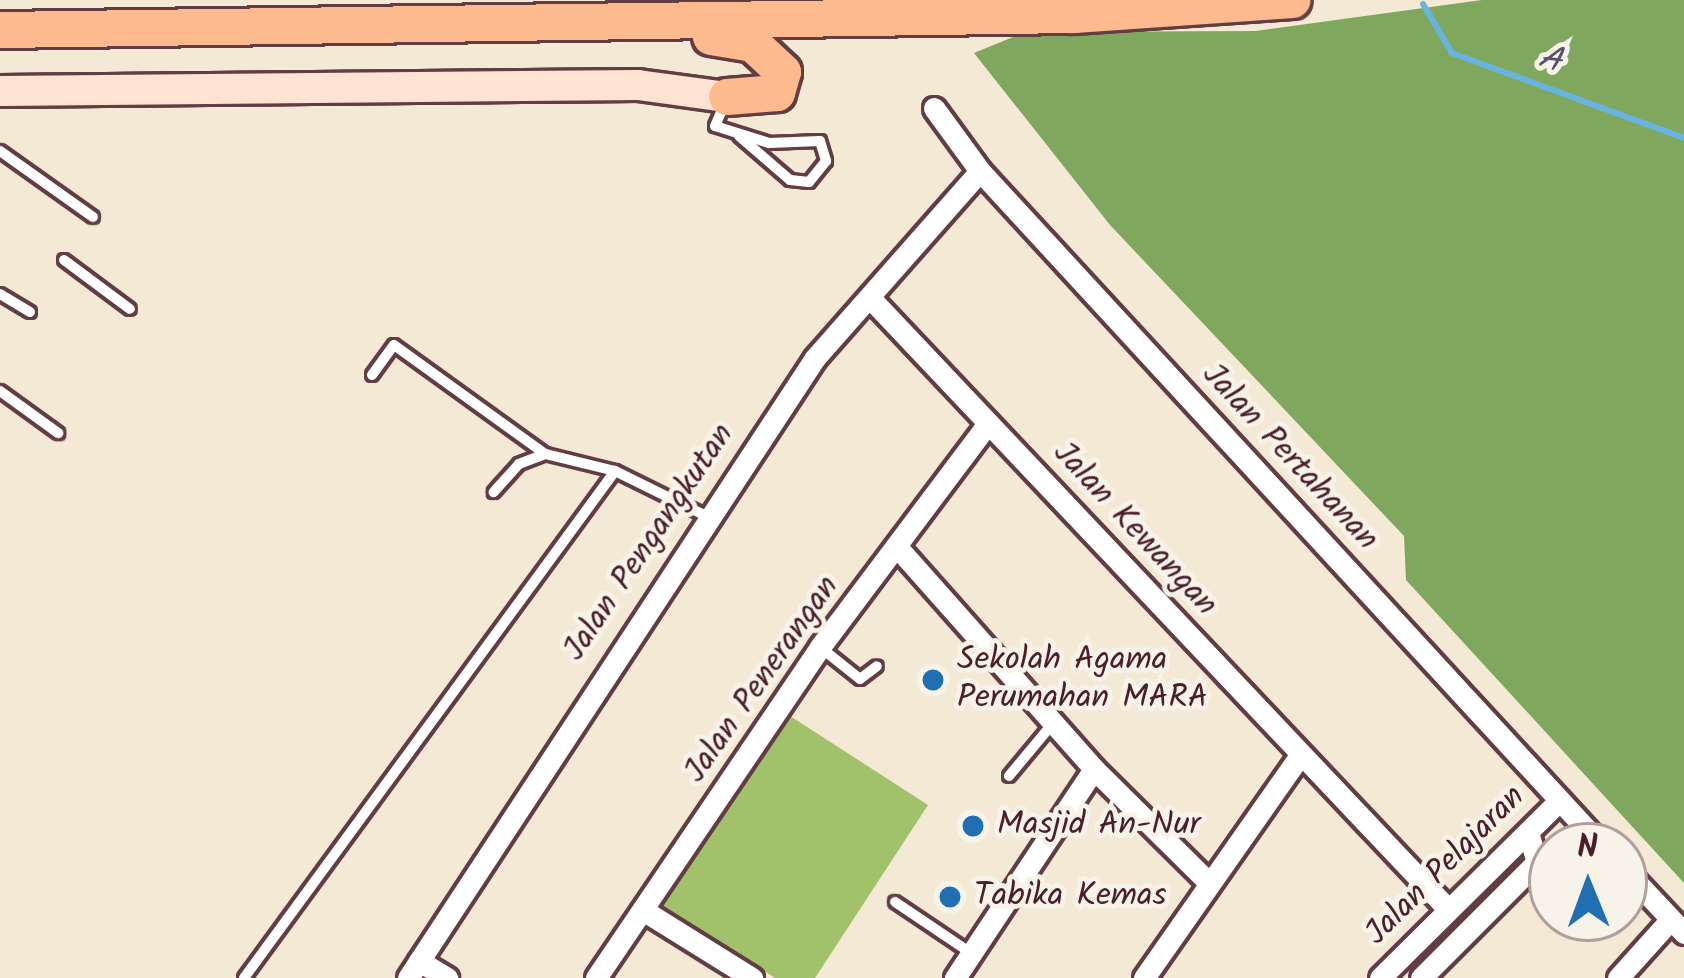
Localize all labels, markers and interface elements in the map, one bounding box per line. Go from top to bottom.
water label: A [1532,36,1568,84]
street label: Jalan Pertahanan [1192,356,1386,560]
street label: Jalan Pengangkutan [556,417,744,669]
street label: Jalan Kewangan [1043,435,1225,625]
street label: Jalan Penerangan [677,569,849,791]
place label: Sekolah Agama Perumahan MARA [957,641,1208,719]
marker: Sekolah Agama Perumahan MARA [920,667,946,693]
street label: Jalan Pelajaran [1358,778,1534,954]
place label: Masjid An-Nur [997,806,1200,846]
marker: Masjid An-Nur [960,813,986,839]
north arrow [1528,822,1648,942]
text: N [1577,822,1598,875]
place label: Tabika Kemas [974,877,1167,917]
marker: Tabika Kemas [937,884,963,910]

